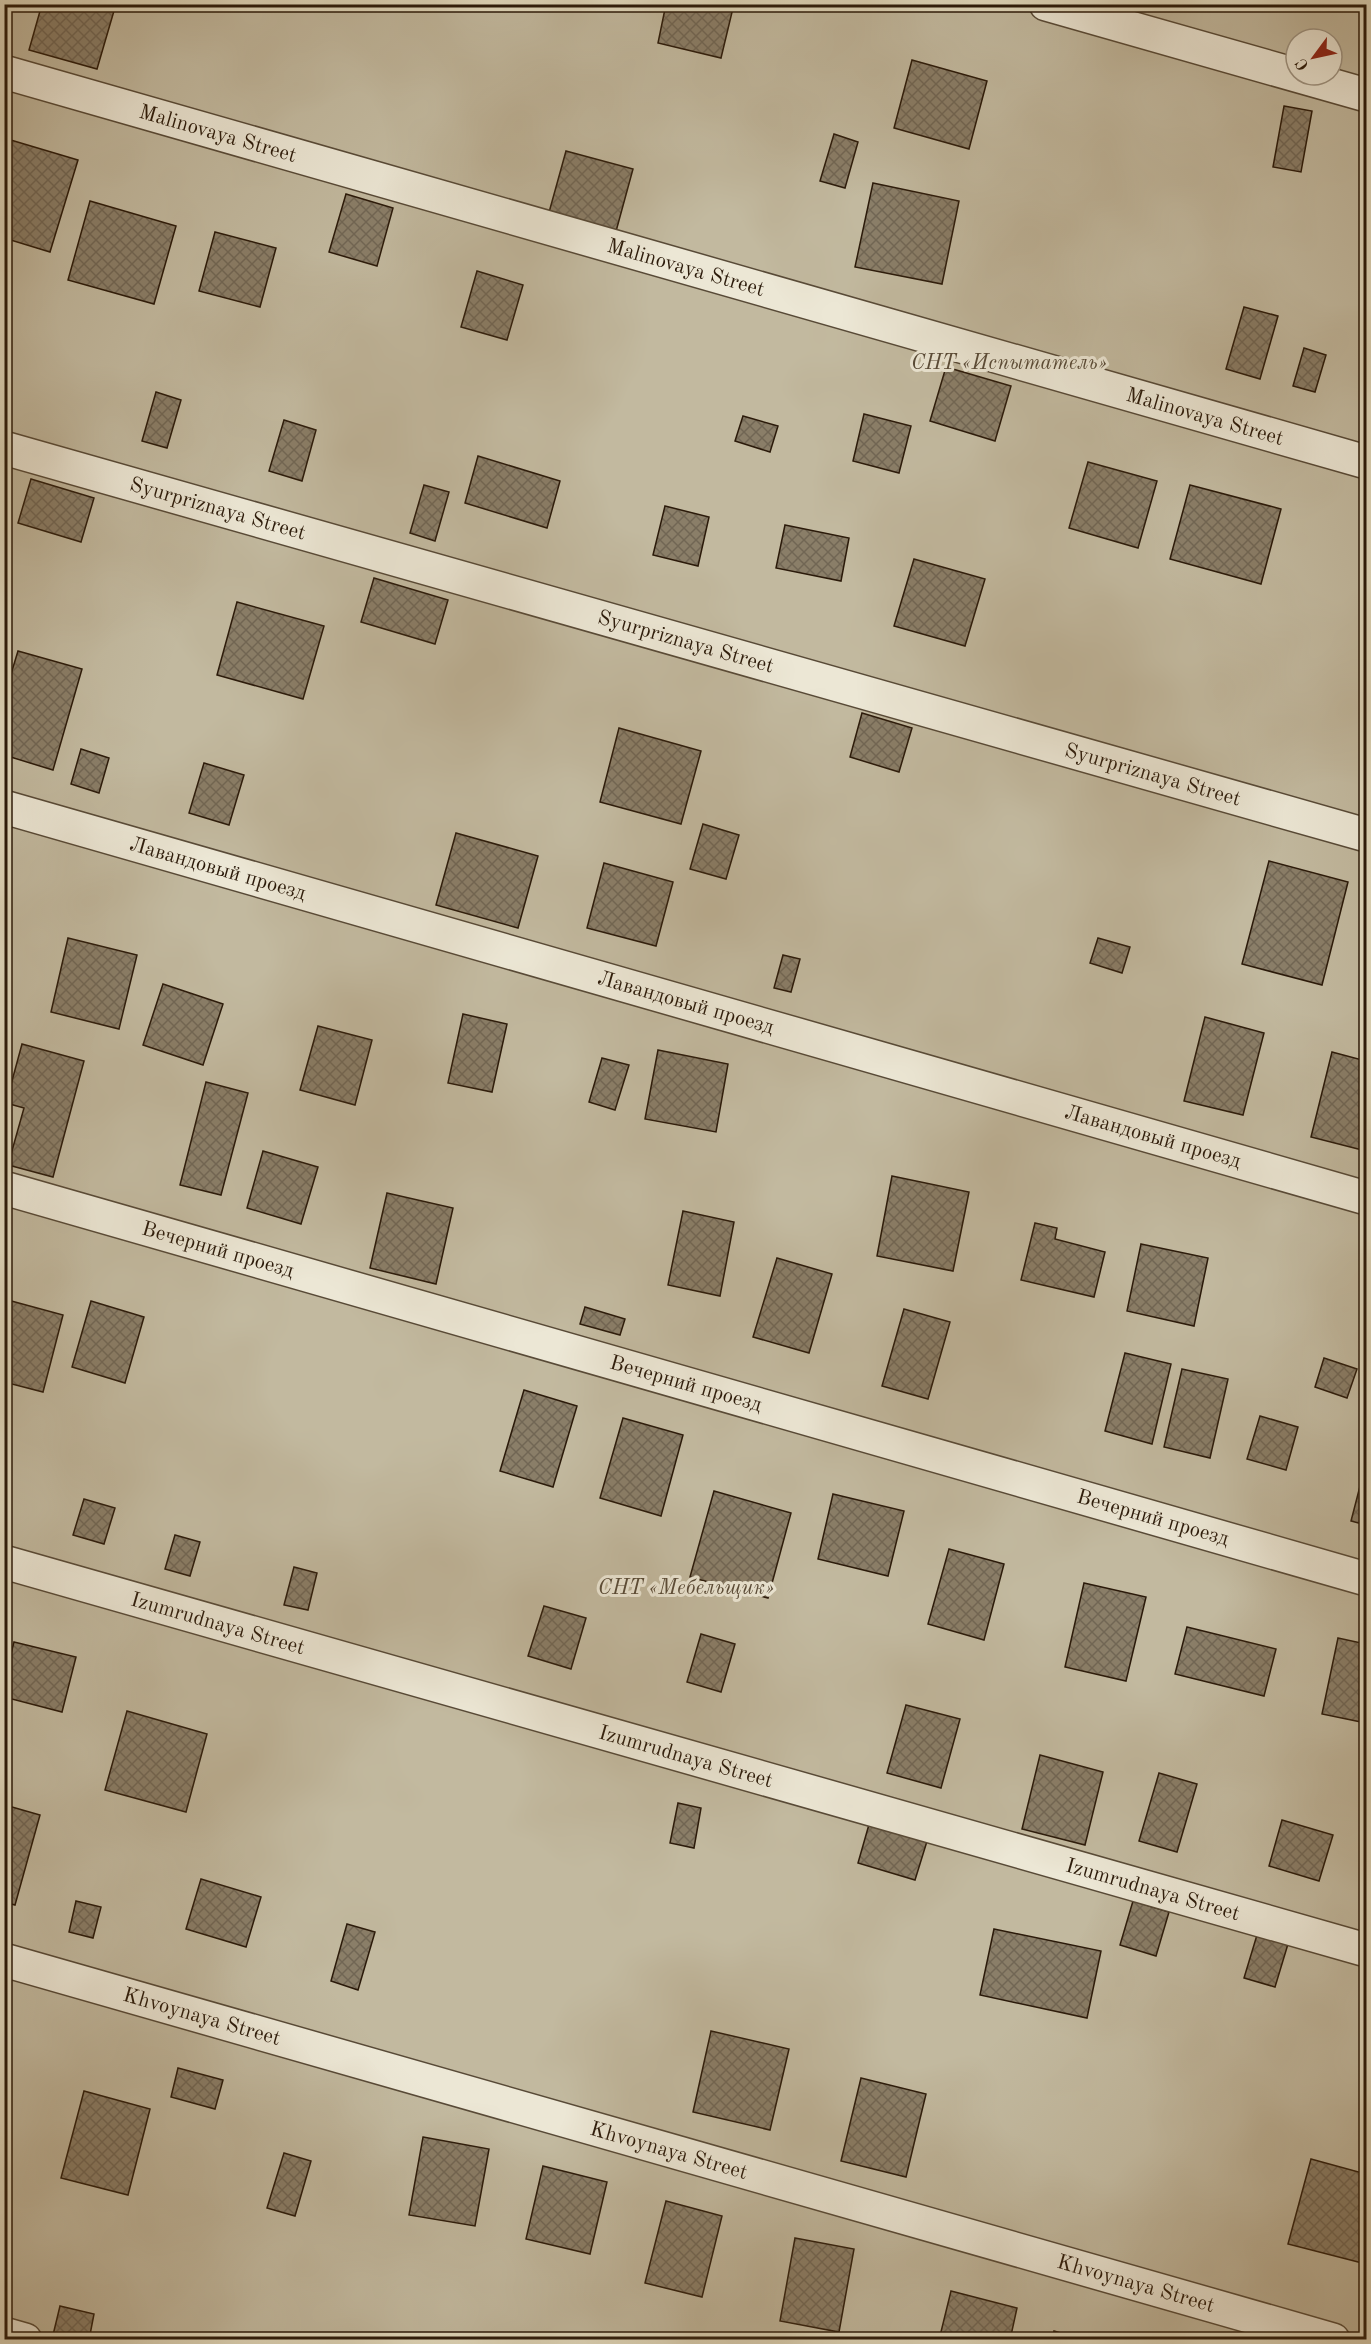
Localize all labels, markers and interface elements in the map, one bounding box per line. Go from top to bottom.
north arrow [1284,27,1344,87]
text: С [1294,55,1313,73]
street label: Malinovaya Street [136,102,299,167]
street label: Malinovaya Street [604,236,767,301]
park label: СНТ «Испытатель» [911,353,1107,374]
street label: Malinovaya Street [1123,385,1286,450]
street label: Syurpriznaya Street [127,474,308,545]
street label: Syurpriznaya Street [595,607,776,678]
street label: Syurpriznaya Street [1062,740,1243,811]
street label: Лавандовый проезд [127,834,309,905]
street label: Лавандовый проезд [595,968,777,1039]
street label: Лавандовый проезд [1062,1102,1244,1173]
street label: Вечерний проезд [139,1219,297,1282]
street label: Вечерний проезд [607,1353,765,1416]
street label: Вечерний проезд [1074,1487,1232,1550]
park label: СНТ «Мебельщик» [598,1578,774,1599]
street label: Izumrudnaya Street [128,1590,307,1659]
street label: Izumrudnaya Street [596,1723,775,1792]
street label: Izumrudnaya Street [1063,1856,1242,1925]
street label: Khvoynaya Street [120,1985,283,2050]
street label: Khvoynaya Street [587,2119,750,2184]
street label: Khvoynaya Street [1054,2252,1217,2317]

